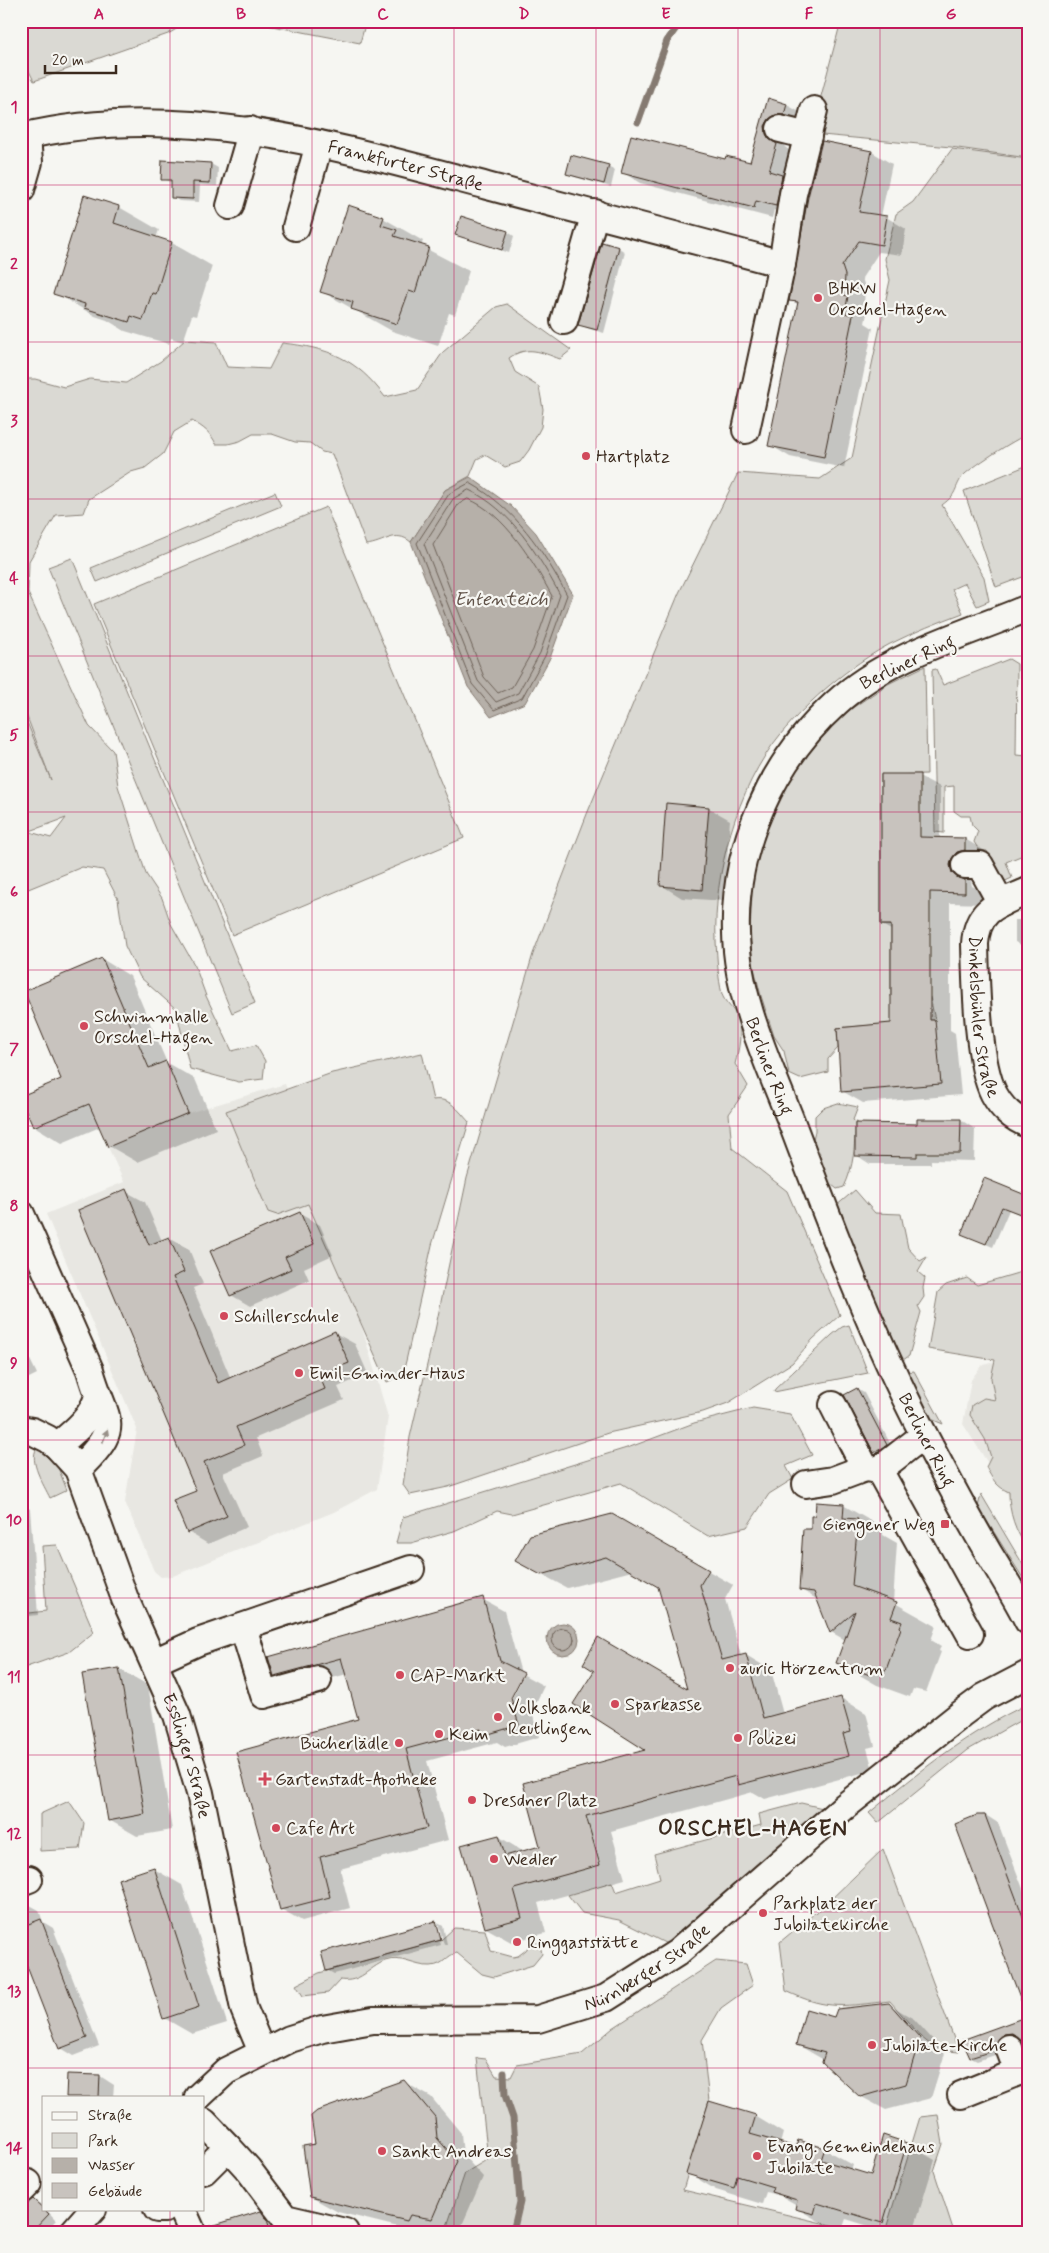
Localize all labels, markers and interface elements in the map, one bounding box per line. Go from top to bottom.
text: A [94,4,104,25]
text: B [236,4,246,25]
text: C [377,4,389,25]
text: D [518,4,530,25]
text: E [661,4,671,25]
text: F [805,4,814,25]
text: G [946,4,957,25]
scale bar [45,42,116,74]
text: 20 m [52,51,84,71]
text: 1 [10,97,18,118]
street label: Frankfurter Straße [325,135,486,198]
text: 2 [10,254,18,275]
place label: BHKW Orschel-Hagen [828,277,947,324]
marker: BHKW Orschel-Hagen [812,292,824,304]
text: 3 [10,411,18,432]
place label: Hartplatz [596,445,670,469]
marker: Hartplatz [580,450,592,462]
text: 4 [9,568,19,589]
water label: Ententeich [454,587,548,612]
street label: Berliner Ring [856,630,960,698]
text: 5 [9,725,19,746]
text: 6 [10,882,18,903]
street label: Dinkelsbühler Straße [962,934,1005,1102]
place label: Schwimmhalle Orschel-Hagen [94,1005,213,1052]
street label: Berliner Ring [739,1014,798,1119]
marker: Schwimmhalle Orschel-Hagen [78,1020,90,1032]
text: 7 [9,1039,19,1060]
text: 8 [9,1196,19,1217]
place label: Schillerschule [234,1305,339,1329]
marker: Schillerschule [218,1310,230,1322]
text: 9 [10,1353,18,1374]
place label: Emil-Gminder-Haus [309,1362,465,1386]
marker: Emil-Gminder-Haus [293,1367,305,1379]
street label: Berliner Ring [892,1389,960,1492]
one-way arrow [101,1428,109,1443]
text: 10 [6,1510,22,1531]
place label: Giengener Weg [822,1513,935,1538]
marker: Giengener Weg [939,1518,951,1530]
place label: auric Hörzentrum [740,1657,883,1681]
marker: auric Hörzentrum [724,1662,736,1674]
place label: CAP-Markt [410,1664,506,1688]
text: 11 [7,1667,21,1688]
marker: CAP-Markt [394,1669,406,1681]
street label: Esslinger Straße [156,1690,216,1821]
place label: Sparkasse [625,1693,702,1717]
place label: Volksbank Reutlingen [508,1696,591,1743]
marker: Sparkasse [609,1698,621,1710]
marker: Volksbank Reutlingen [492,1711,504,1723]
place label: Keim [449,1723,488,1747]
place label: Polizei [748,1727,796,1751]
marker: Keim [433,1728,445,1740]
place label: Bücherlädle [300,1732,389,1756]
marker: Polizei [732,1732,744,1744]
marker: Bücherlädle [393,1737,405,1749]
place label: Gartenstadt-Apotheke [275,1768,437,1793]
marker: Gartenstadt-Apotheke [259,1773,271,1785]
place label: Dresdner Platz [482,1789,598,1813]
marker: Dresdner Platz [466,1794,478,1806]
district label: ORSCHEL-HAGEN [658,1815,848,1843]
place label: Cafe Art [286,1817,355,1841]
marker: Cafe Art [270,1822,282,1834]
text: 12 [6,1824,22,1845]
place label: Wedler [504,1848,558,1872]
marker: Wedler [488,1853,500,1865]
place label: Parkplatz der Jubilatekirche [773,1892,889,1937]
marker: Parkplatz der Jubilatekirche [757,1907,769,1919]
street label: Nürnberger Straße [581,1918,716,2017]
place label: Ringgaststätte [527,1931,639,1956]
marker: Ringgaststätte [511,1936,523,1948]
text: 13 [7,1981,21,2002]
place label: Jubilate-Kirche [882,2034,1007,2058]
marker: Jubilate-Kirche [866,2039,878,2051]
legend [42,2096,205,2210]
text: Straße [88,2106,132,2126]
text: Park [88,2132,118,2152]
place label: Evang. Gemeindehaus Jubilate [767,2135,935,2180]
text: 14 [6,2138,23,2159]
place label: Sankt Andreas [392,2140,512,2164]
marker: Sankt Andreas [376,2145,388,2157]
marker: Evang. Gemeindehaus Jubilate [751,2150,763,2162]
text: Wasser [88,2156,135,2176]
text: Gebäude [88,2182,142,2202]

